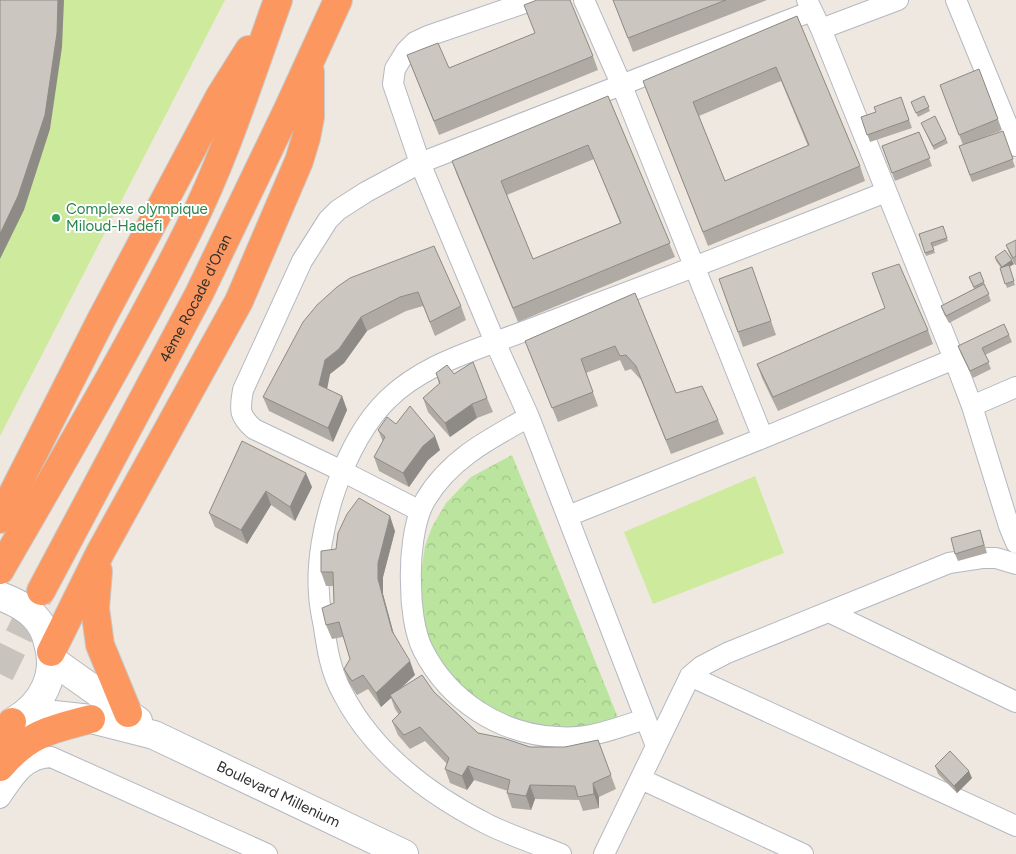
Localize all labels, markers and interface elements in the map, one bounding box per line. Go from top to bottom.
place label: Complexe olympique Miloud-Hadefi [66,200,208,235]
marker: Complexe olympique Miloud-Hadefi [50,212,62,224]
street label: 4ème Rocade d'Oran [155,231,235,365]
street label: Boulevard Millenium [214,757,343,831]

